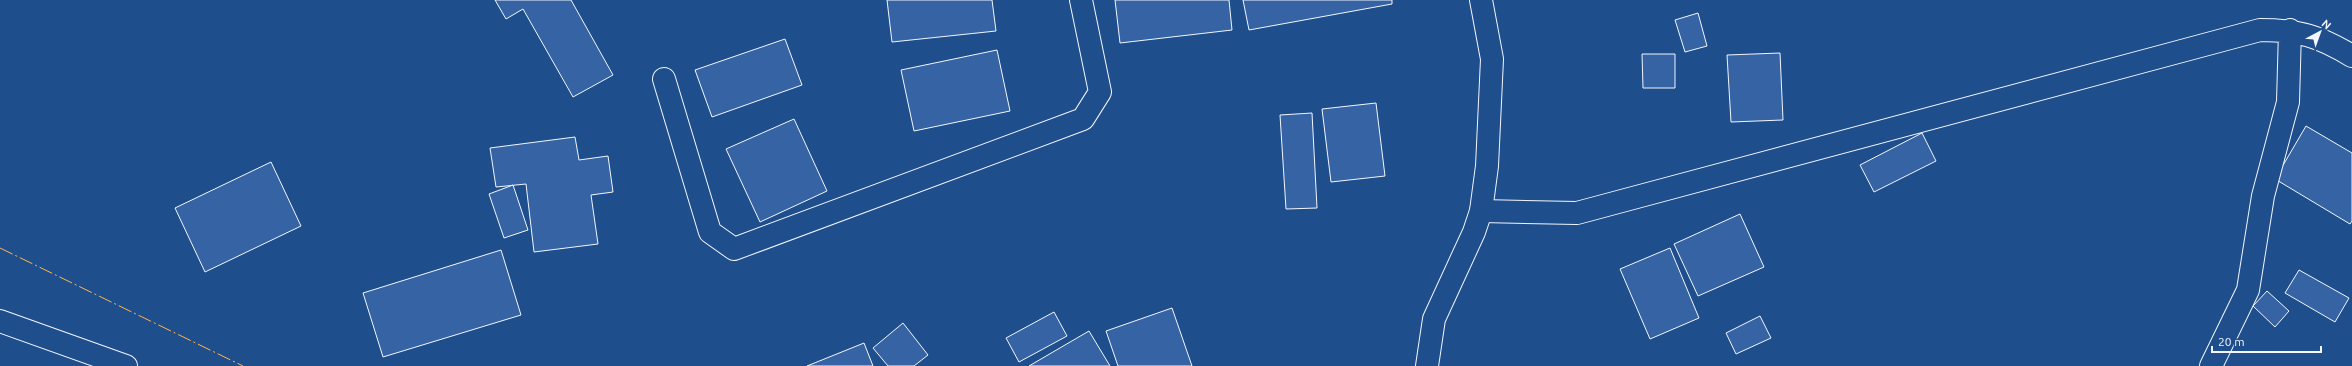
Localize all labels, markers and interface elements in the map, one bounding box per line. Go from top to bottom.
north arrow [2300,12,2340,52]
text: N [2320,17,2334,32]
scale bar [2212,328,2321,354]
text: 20 m [2218,335,2245,348]

